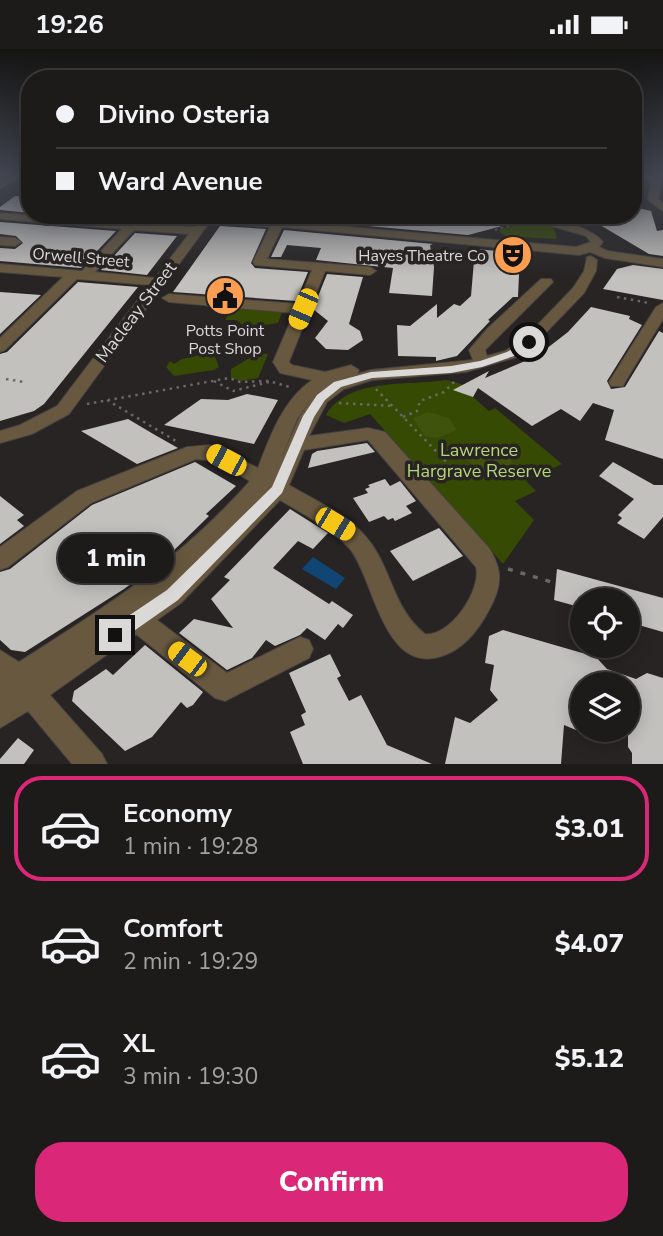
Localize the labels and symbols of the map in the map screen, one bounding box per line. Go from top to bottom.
theatre icon: Hayes Theatre Co [492,234,534,276]
street label: Orwell Street [31,243,131,273]
place label: Hayes Theatre Co [358,245,486,267]
street label: Macleay Street [90,256,182,367]
public building icon: Potts Point Post Shop [204,275,246,317]
car [286,286,321,332]
place label: Potts Point Post Shop [186,320,265,360]
route start [513,326,545,358]
park label: Lawrence Hargrave Reserve [407,438,551,483]
car [203,441,250,479]
car [312,504,359,544]
callout: 1 min [57,533,173,583]
route end [99,619,131,651]
car [164,638,211,680]

